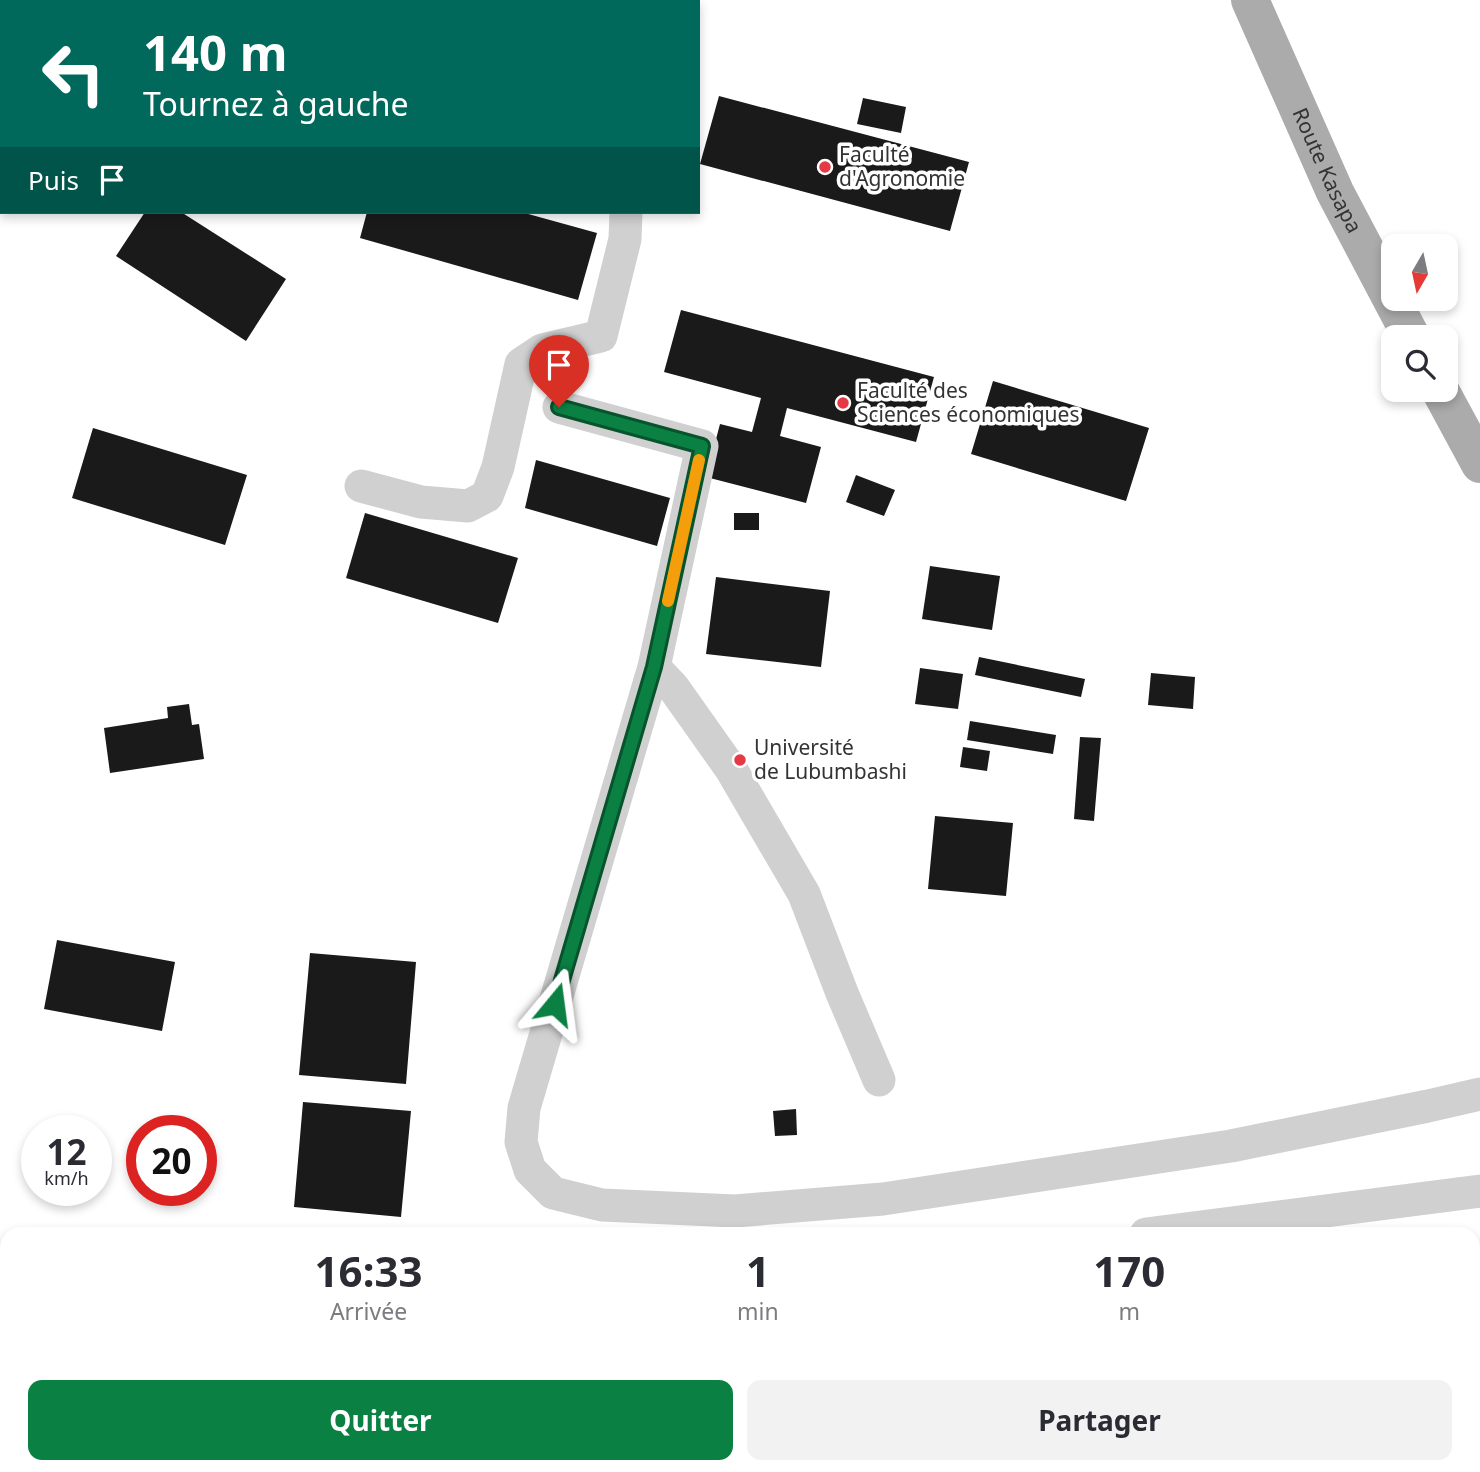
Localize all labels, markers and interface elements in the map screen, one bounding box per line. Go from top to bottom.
text: 140 m [143,19,288,85]
icon: left [28,28,119,119]
text: Tournez à gauche [143,82,409,125]
street label: Route Kasapa [1286,103,1369,237]
place label: Faculté d'Agronomie [839,140,965,192]
marker: Faculté d'Agronomie [817,159,833,175]
icon: arrive [93,161,131,199]
text: Puis [28,162,79,198]
north arrow [1381,234,1458,312]
map controls [1381,234,1458,402]
button: search [1381,325,1458,402]
pin [529,335,589,407]
icon: arrive [540,346,578,384]
place label: Faculté des Sciences économiques [857,376,1079,428]
marker: Faculté des Sciences économiques [835,395,851,411]
place label: Université de Lubumbashi [754,733,907,785]
marker: Université de Lubumbashi [732,752,748,768]
position arrow [518,967,592,1041]
speed limit sign: 20 [126,1115,217,1206]
text: 12 [46,1128,87,1175]
text: km/h [44,1166,89,1190]
text: 16:33 [315,1242,422,1299]
text: 1 [746,1242,770,1299]
text: 170 [1093,1242,1165,1299]
text: Arrivée [330,1295,407,1327]
text: min [737,1295,779,1327]
text: m [1119,1295,1140,1327]
button: Quitter [28,1380,733,1460]
button: Partager [747,1380,1452,1460]

